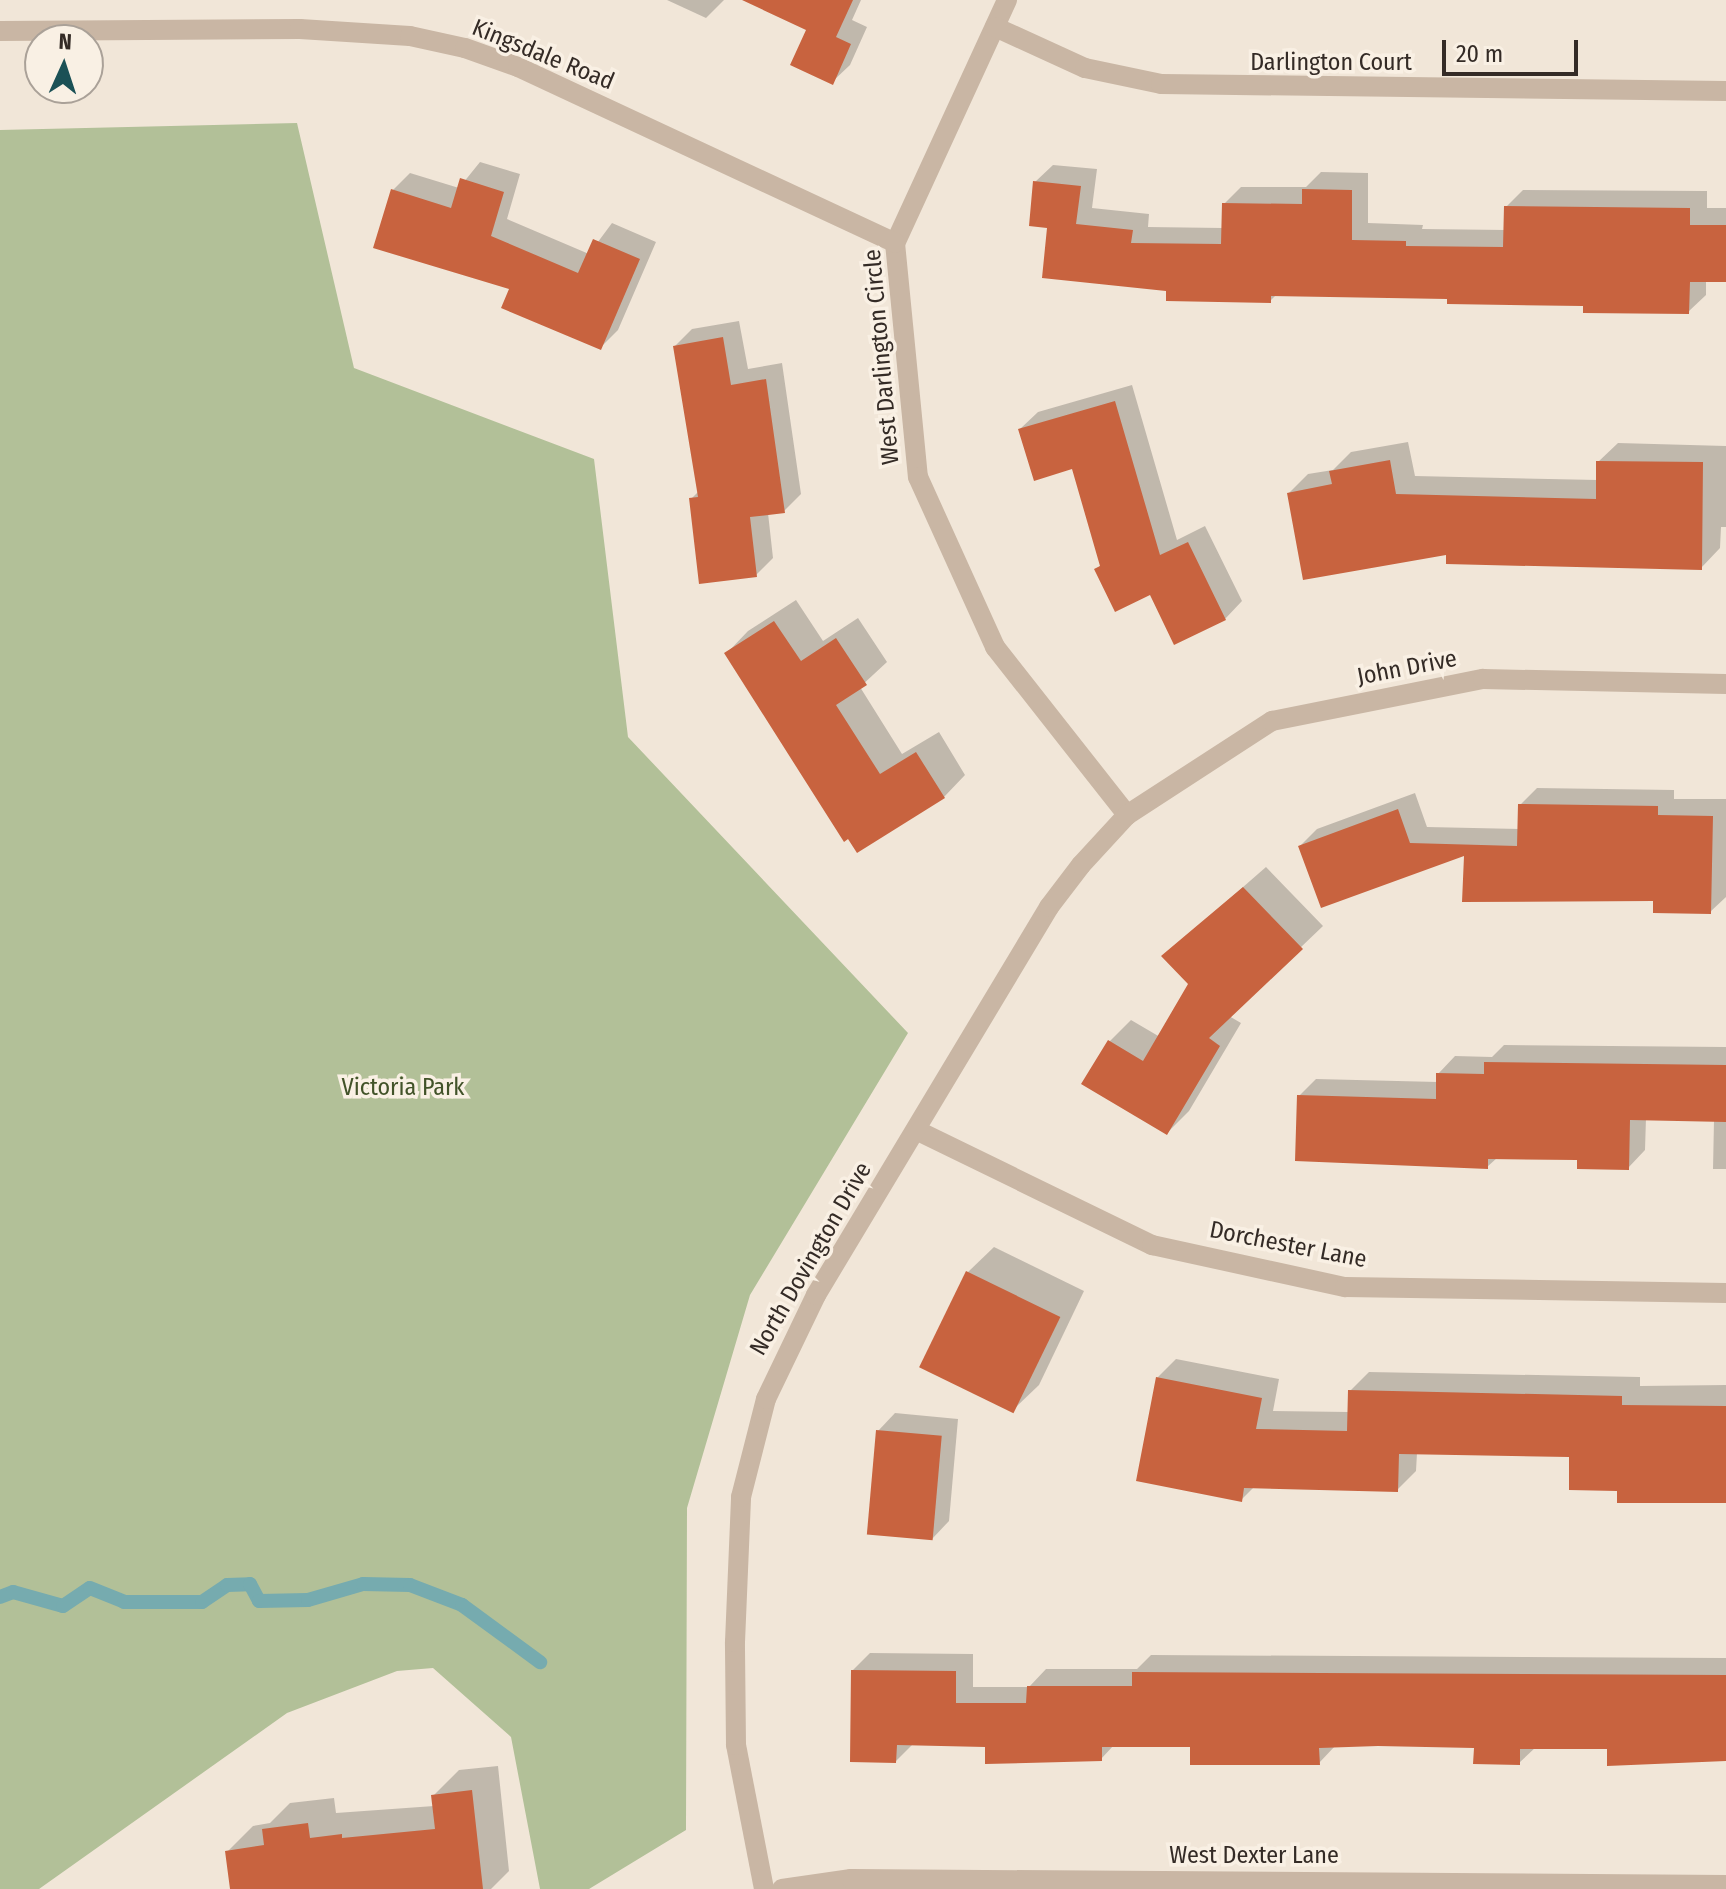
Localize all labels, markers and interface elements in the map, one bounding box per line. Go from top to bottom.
street label: Kingsdale Road [468,13,618,97]
north arrow [24,24,104,104]
scale bar [1446,24,1582,74]
text: N [58,28,72,55]
text: 20 m [1456,40,1503,68]
street label: Darlington Court [1250,49,1412,77]
street label: West Darlington Circle [858,248,906,466]
street label: John Drive [1355,644,1459,692]
park label: Victoria Park [341,1074,465,1102]
street label: North Dovington Drive [744,1157,878,1361]
street label: Dorchester Lane [1207,1216,1369,1274]
street label: West Dexter Lane [1169,1842,1339,1870]

